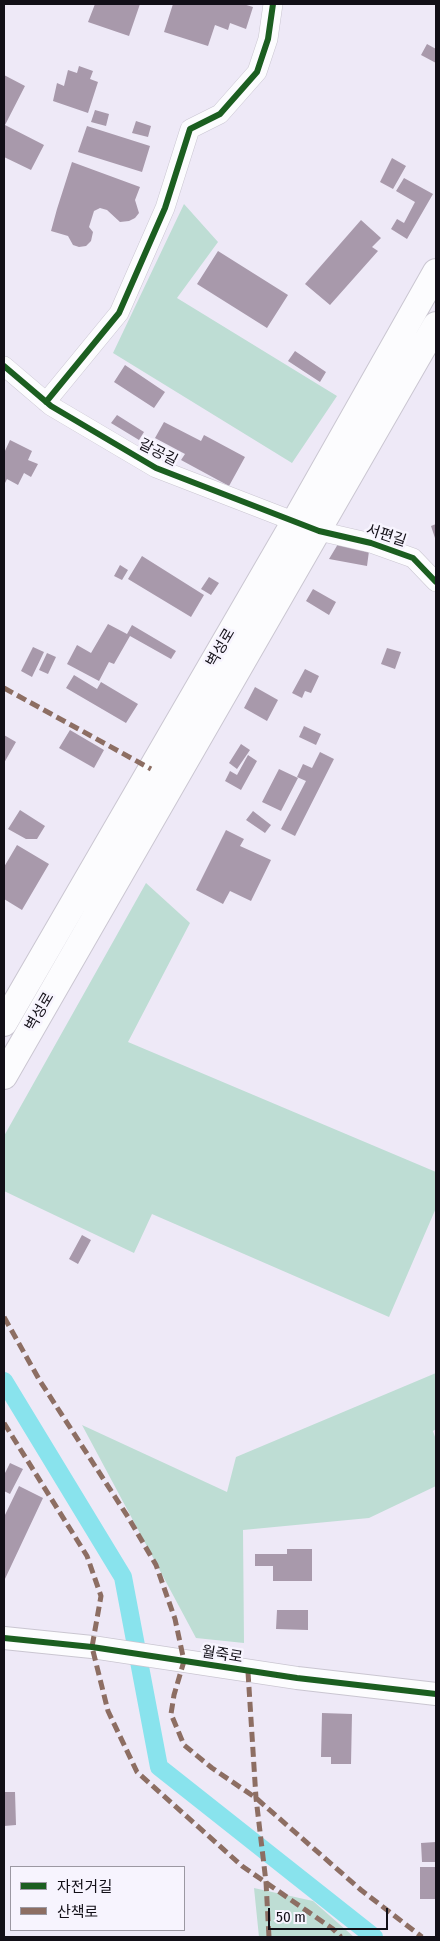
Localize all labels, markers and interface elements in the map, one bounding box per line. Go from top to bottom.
street label: 갈공길 [135,436,181,470]
street label: 서편길 [364,521,408,551]
street label: 벽성로 [203,626,239,670]
street label: 벽성로 [22,990,58,1034]
street label: 월죽로 [200,1643,244,1667]
legend [10,1866,185,1931]
text: 자전거길 [57,1878,112,1896]
scale bar [270,1898,390,1930]
text: 산책로 [57,1903,98,1921]
text: 50 m [276,1908,306,1926]

